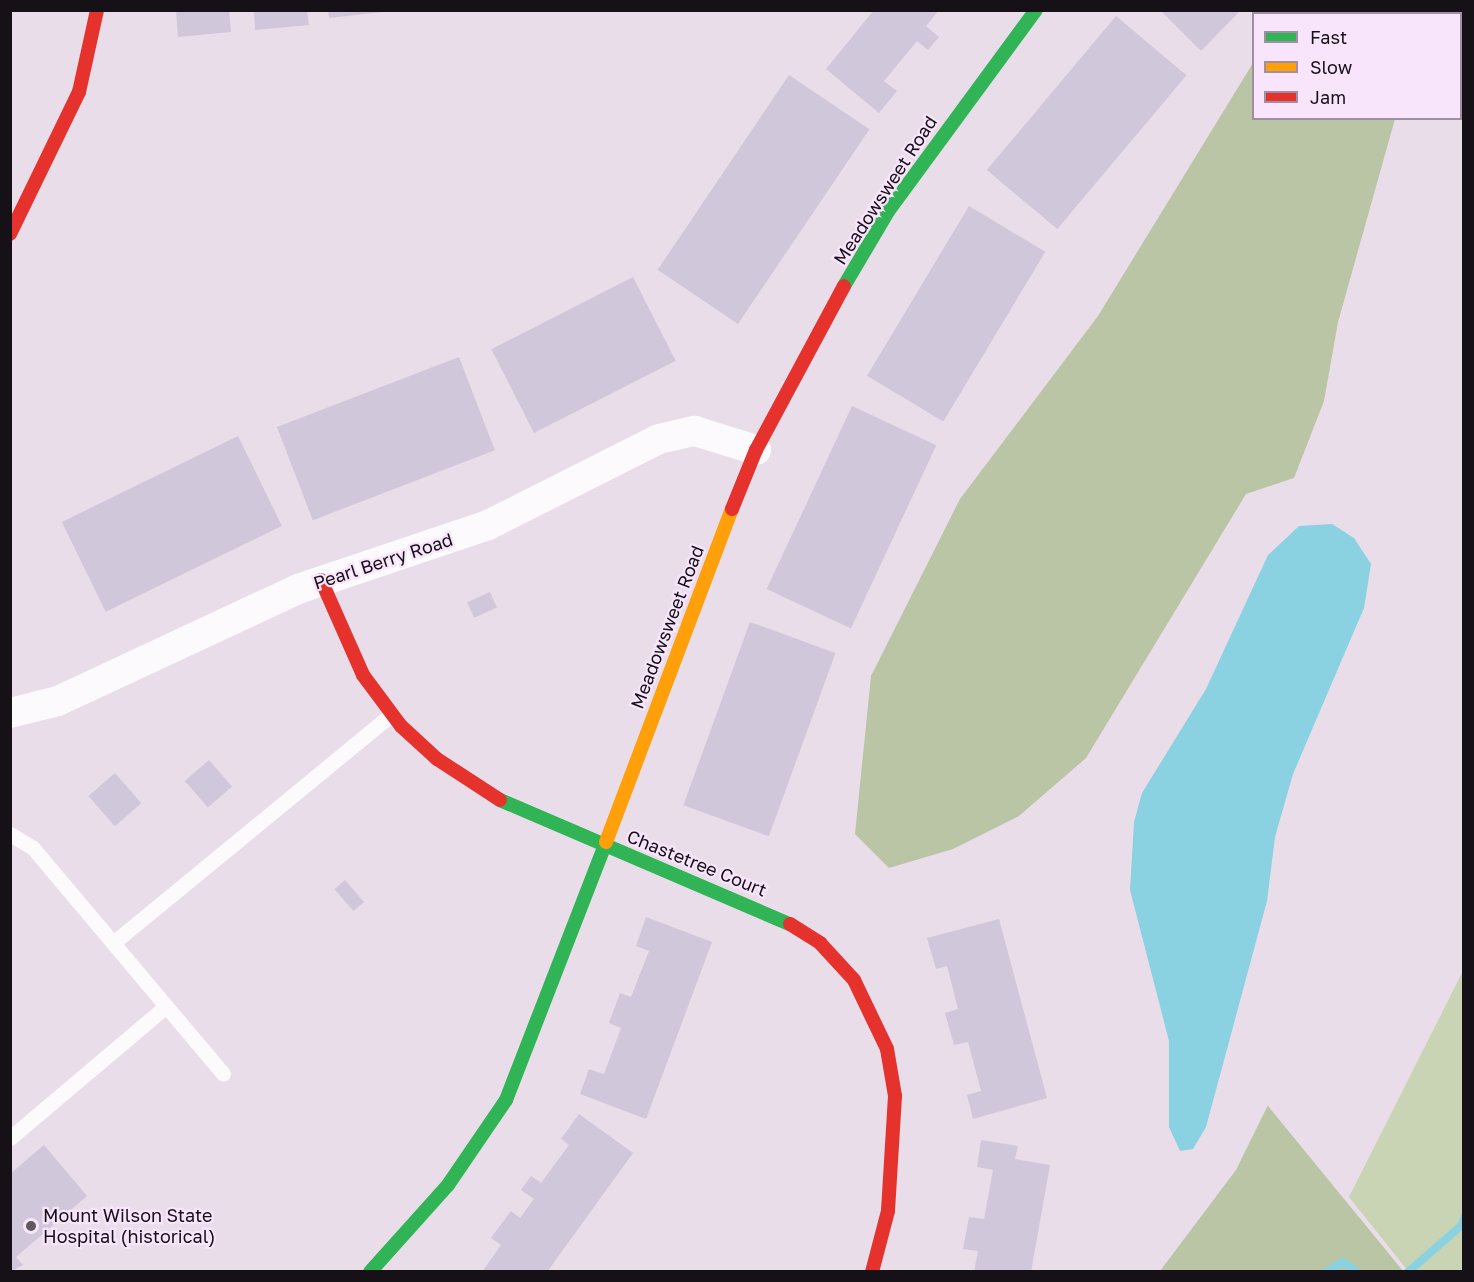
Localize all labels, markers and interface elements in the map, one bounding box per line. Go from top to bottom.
legend [1252,12,1462,120]
text: Fast [1310,26,1347,48]
text: Slow [1310,56,1352,78]
text: Jam [1310,86,1346,108]
street label: Meadowsweet Road [829,112,941,268]
street label: Pearl Berry Road [311,528,455,594]
street label: Meadowsweet Road [626,542,708,712]
street label: Chastetree Court [624,825,770,901]
place label: Mount Wilson State Hospital (historical) [43,1205,215,1248]
marker: Mount Wilson State Hospital (historical) [24,1219,38,1233]

